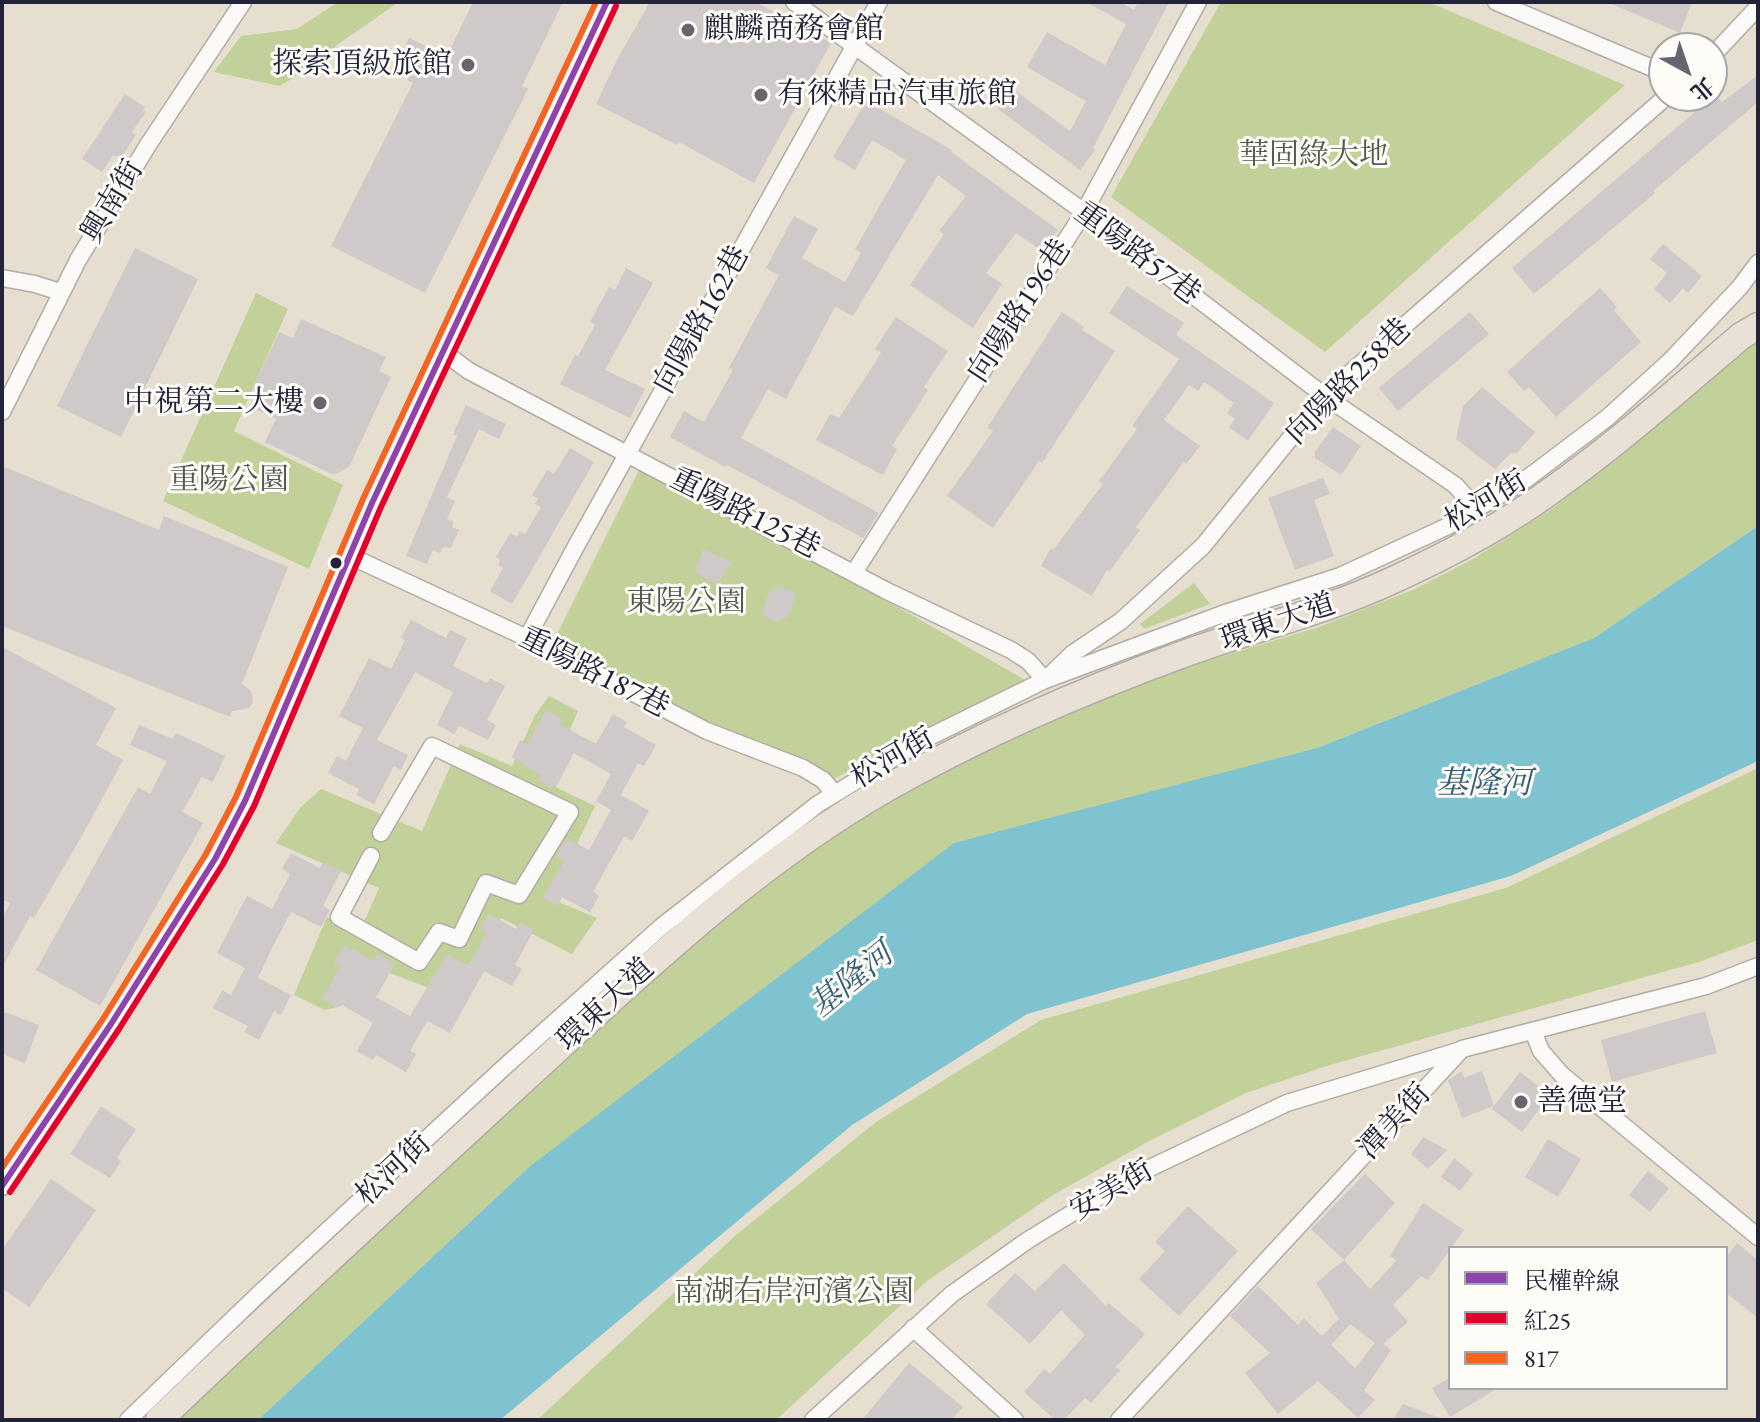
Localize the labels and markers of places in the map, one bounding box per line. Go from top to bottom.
place label: 麒麟商務會館 [704,12,884,48]
marker: 麒麟商務會館 [679,21,697,39]
place label: 探索頂級旅館 [272,47,452,83]
marker: 探索頂級旅館 [459,56,477,74]
place label: 有徠精品汽車旅館 [777,77,1017,113]
marker: 有徠精品汽車旅館 [752,86,770,104]
place label: 中視第二大樓 [124,385,304,421]
marker: 中視第二大樓 [311,394,329,412]
unlabelled marker [328,555,344,571]
place label: 善德堂 [1537,1084,1627,1120]
marker: 善德堂 [1512,1093,1530,1111]

